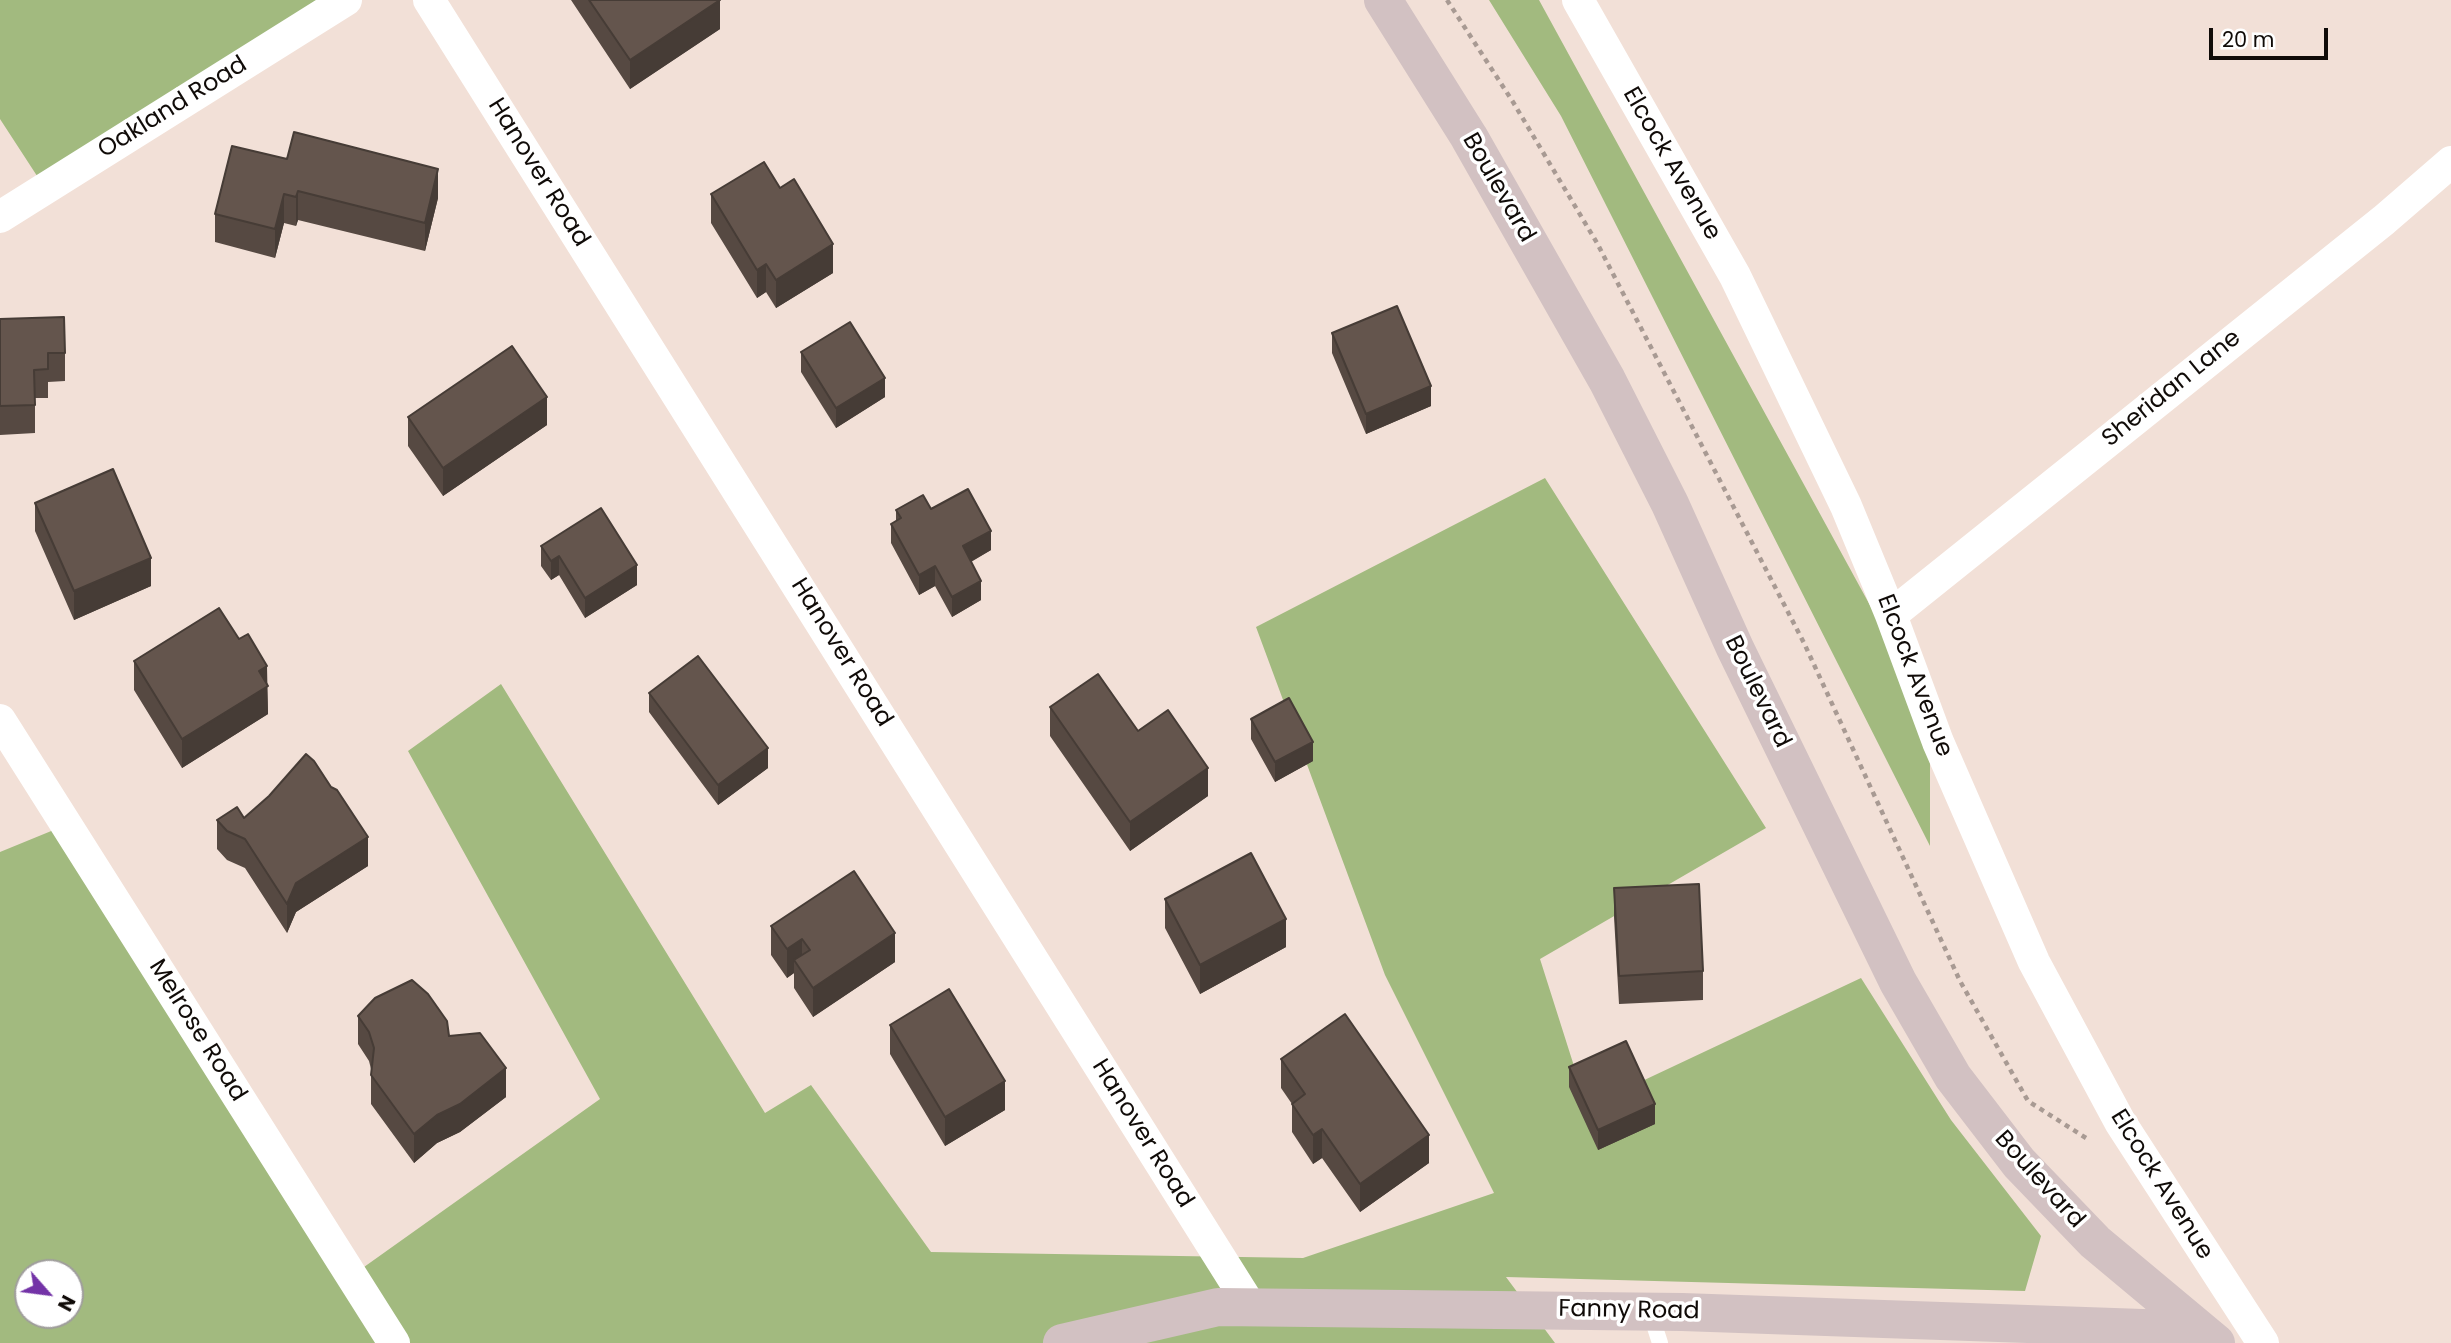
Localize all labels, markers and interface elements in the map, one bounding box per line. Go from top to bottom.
scale bar [2213,14,2332,58]
text: 20 m [2222,25,2275,54]
street label: Oakland Road [93,51,253,165]
street label: Elcock Avenue [1616,82,1726,246]
street label: Hanover Road [481,93,595,253]
street label: Boulevard [1455,128,1541,248]
street label: Sheridan Lane [2097,324,2247,454]
street label: Hanover Road [784,573,898,733]
street label: Elcock Avenue [1870,591,1958,761]
street label: Boulevard [1718,631,1796,753]
street label: Melrose Road [142,955,252,1107]
street label: Hanover Road [1085,1054,1199,1214]
street label: Elcock Avenue [2103,1105,2219,1265]
street label: Boulevard [1988,1125,2090,1235]
north arrow [14,1259,84,1329]
text: N [51,1290,81,1316]
street label: Fanny Road [1558,1295,1700,1327]

